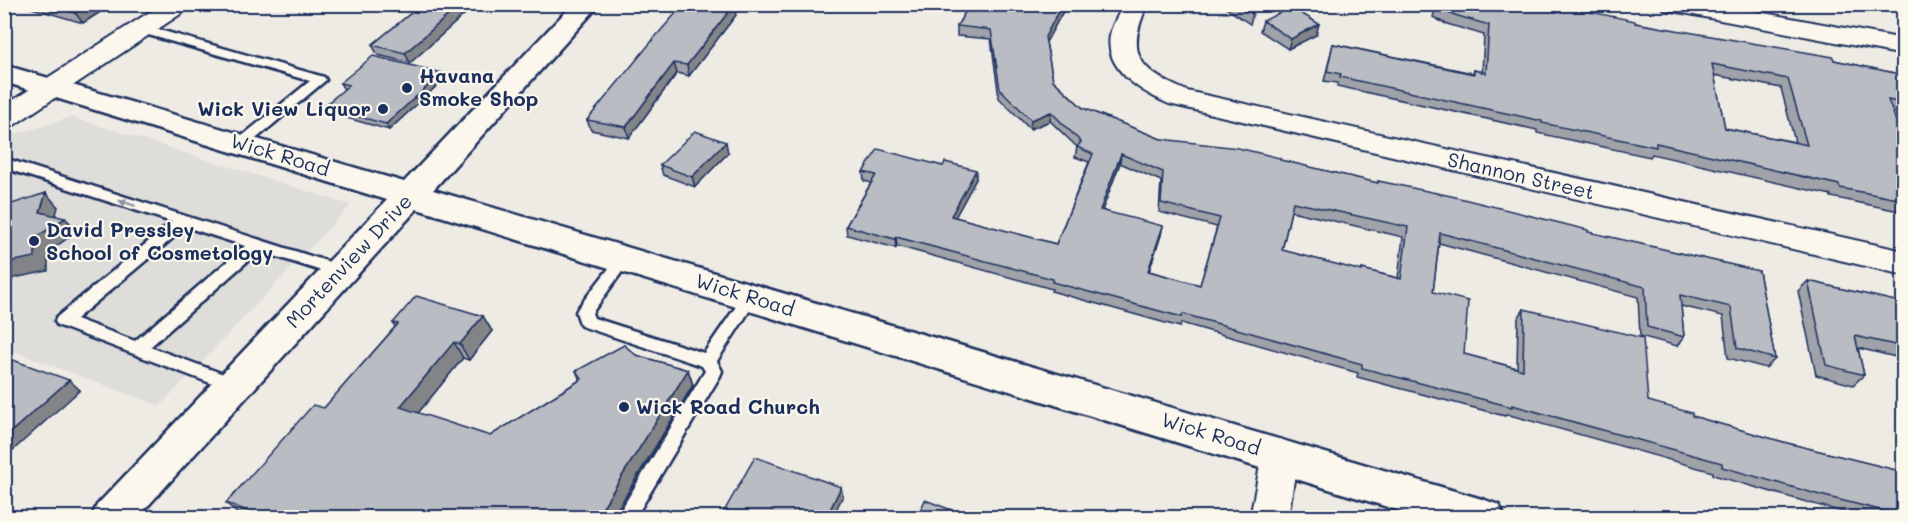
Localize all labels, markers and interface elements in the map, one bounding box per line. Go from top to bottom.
place label: Havana Smoke Shop [419,62,538,111]
marker: Havana Smoke Shop [400,81,414,95]
place label: Wick View Liquor [197,95,371,121]
marker: Wick View Liquor [376,102,390,116]
street label: Wick Road [228,127,333,181]
street label: Shannon Street [1445,145,1597,205]
street label: Mortenview Drive [279,188,417,333]
one-way arrow [118,198,136,208]
place label: David Pressley School of Cosmetology [46,216,273,265]
marker: David Pressley School of Cosmetology [27,234,41,248]
street label: Wick Road [693,267,798,321]
place label: Wick Road Church [636,393,820,419]
marker: Wick Road Church [617,400,631,414]
street label: Wick Road [1159,406,1264,460]

